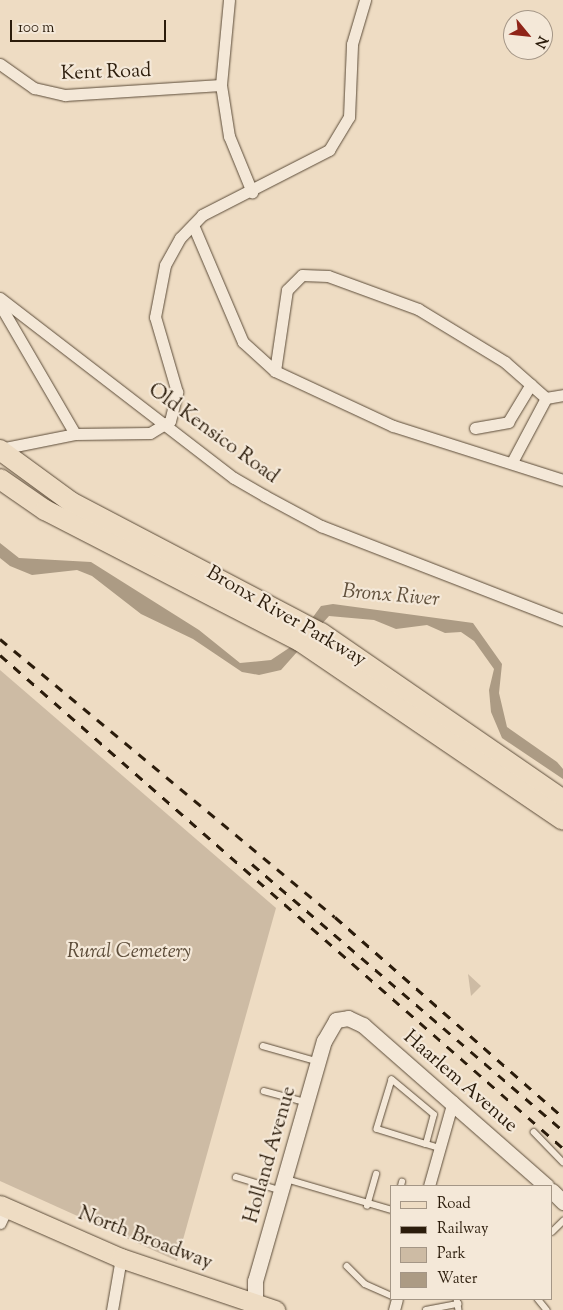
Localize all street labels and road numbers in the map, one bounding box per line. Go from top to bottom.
street label: Kent Road [60,59,152,87]
street label: Old Kensico Road [143,379,283,489]
street label: Bronx River Parkway [202,561,370,673]
street label: Haarlem Avenue [398,1026,522,1138]
street label: Holland Avenue [240,1084,302,1226]
street label: North Broadway [74,1202,216,1276]

